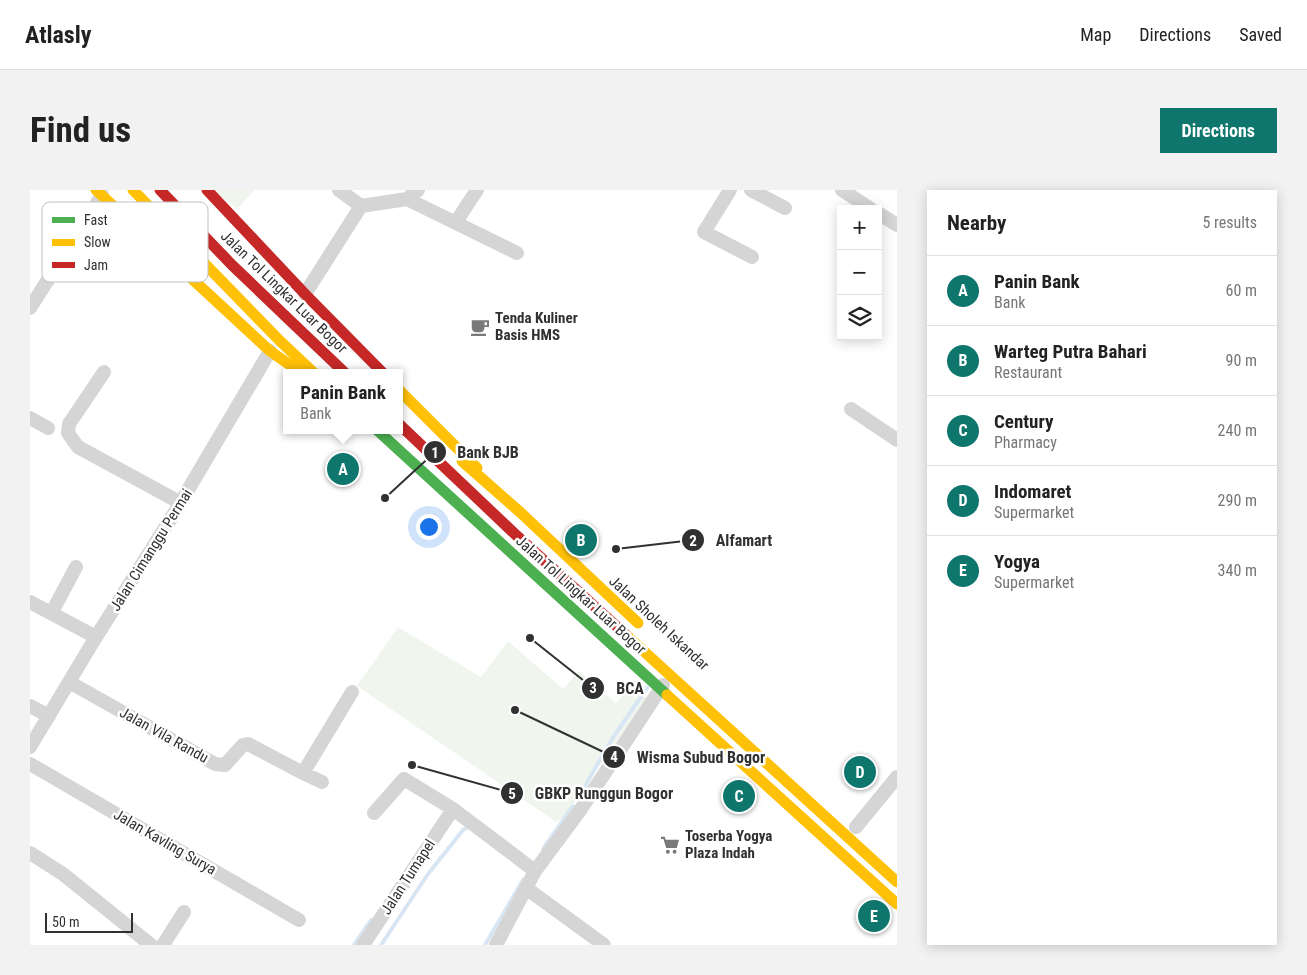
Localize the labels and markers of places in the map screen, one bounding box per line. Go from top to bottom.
place label: Tenda Kuliner Basis HMS [495,309,578,344]
cafe icon: Tenda Kuliner Basis HMS [469,316,491,338]
callout: Bank BJB [422,437,529,468]
pin: A [327,450,359,488]
pin: B [565,521,597,559]
callout: Alfamart [681,525,782,556]
callout: BCA [581,673,654,704]
callout: Wisma Subud Bogor [601,742,775,773]
pin: D [844,753,876,791]
pin: C [723,777,755,815]
callout: GBKP Runggun Bogor [499,778,683,809]
place label: Toserba Yogya Plaza Indah [685,827,772,862]
supermarket icon: Toserba Yogya Plaza Indah [659,834,681,856]
pin: E [858,897,890,935]

